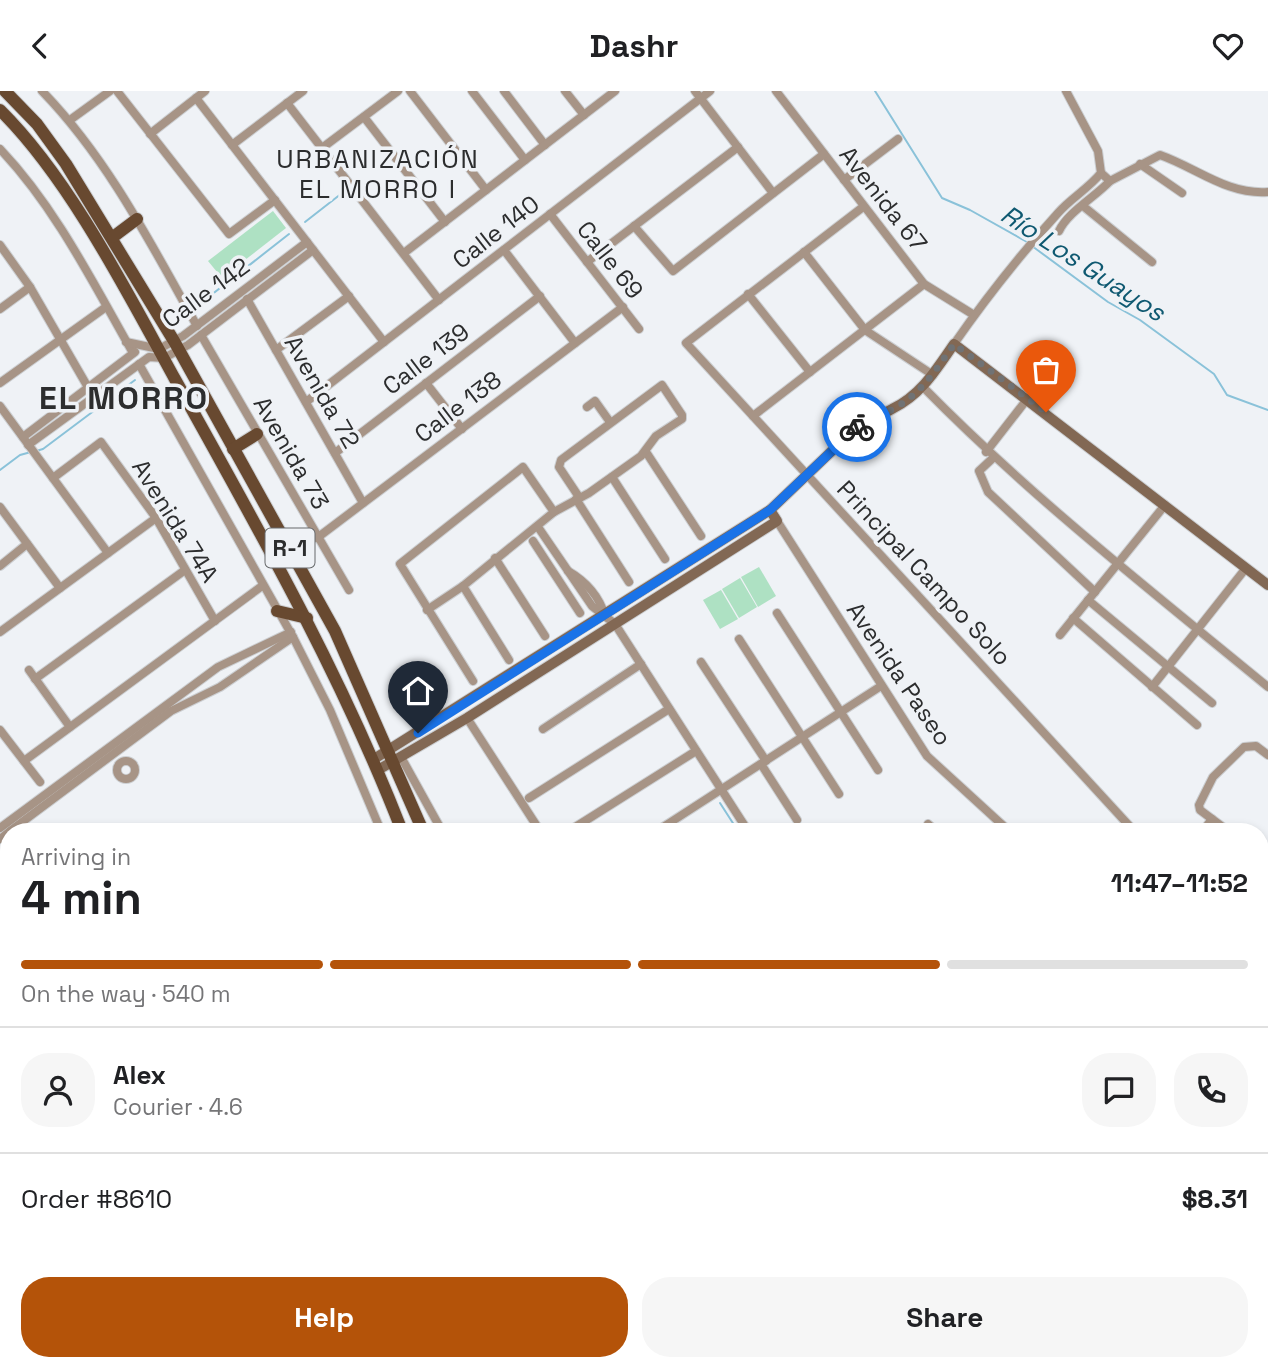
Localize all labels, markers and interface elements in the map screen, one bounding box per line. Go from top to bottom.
text: Dashr [590,26,678,66]
icon: back [21,27,59,65]
icon: heart [1209,27,1247,65]
street label: Avenida 67 [833,140,934,258]
district label: URBANIZACIÓN EL MORRO I [276,142,480,206]
street label: Calle 140 [446,188,545,275]
water label: Río Los Guayos [994,197,1173,330]
street label: Calle 69 [570,214,651,305]
street label: Calle 142 [156,250,256,335]
street label: Calle 139 [376,316,475,401]
street label: Avenida 72 [278,330,367,454]
pin [1016,340,1076,412]
icon: bag [1027,351,1065,389]
street label: Calle 138 [408,364,507,449]
district label: EL MORRO [39,378,209,418]
street label: Avenida 73 [247,391,336,515]
courier [822,392,892,462]
icon: bike [838,408,876,446]
street label: Avenida 74A [125,453,226,588]
street label: Principal Campo Solo [830,474,1018,672]
road number: R-1 [266,529,314,568]
street label: Avenida Paseo [840,596,959,752]
pin [388,661,448,733]
icon: home [399,672,437,710]
text: Arriving in [21,842,131,872]
text: 11:47–11:52 [1111,866,1248,900]
text: 4 min [21,869,142,927]
text: On the way · 540 m [21,979,231,1009]
button: person [21,1053,95,1127]
button: chat [1082,1053,1156,1127]
button: phone [1174,1053,1248,1127]
text: Alex [113,1058,166,1092]
text: Courier · 4.6 [113,1092,243,1122]
text: Order #8610 [21,1182,172,1216]
text: $8.31 [1182,1182,1248,1216]
button: Help [21,1277,628,1357]
button: Share [642,1277,1248,1357]

